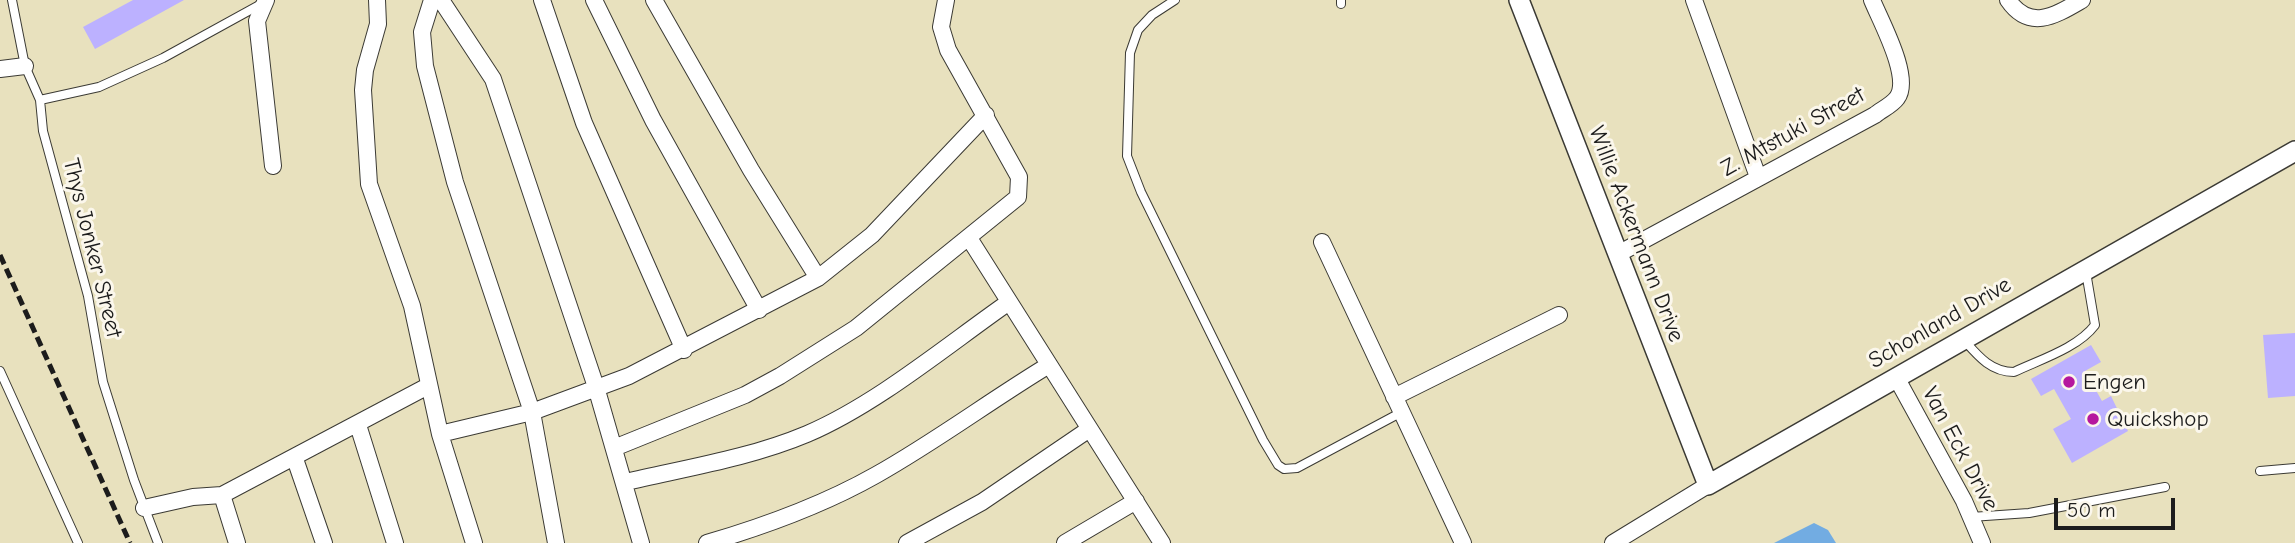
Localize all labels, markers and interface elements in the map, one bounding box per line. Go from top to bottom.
street label: Z. Mtstuki Street [1716,81,1870,183]
street label: Willie Ackermann Drive [1582,122,1690,346]
street label: Thys Jonker Street [56,155,128,341]
street label: Schonland Drive [1864,271,2016,375]
place label: Engen [2083,368,2146,396]
marker: Engen [2061,374,2077,390]
street label: Van Eck Drive [1916,382,2004,516]
place label: Quickshop [2107,405,2209,433]
marker: Quickshop [2085,411,2101,427]
scale bar [2057,484,2178,528]
text: 50 m [2067,498,2116,522]

